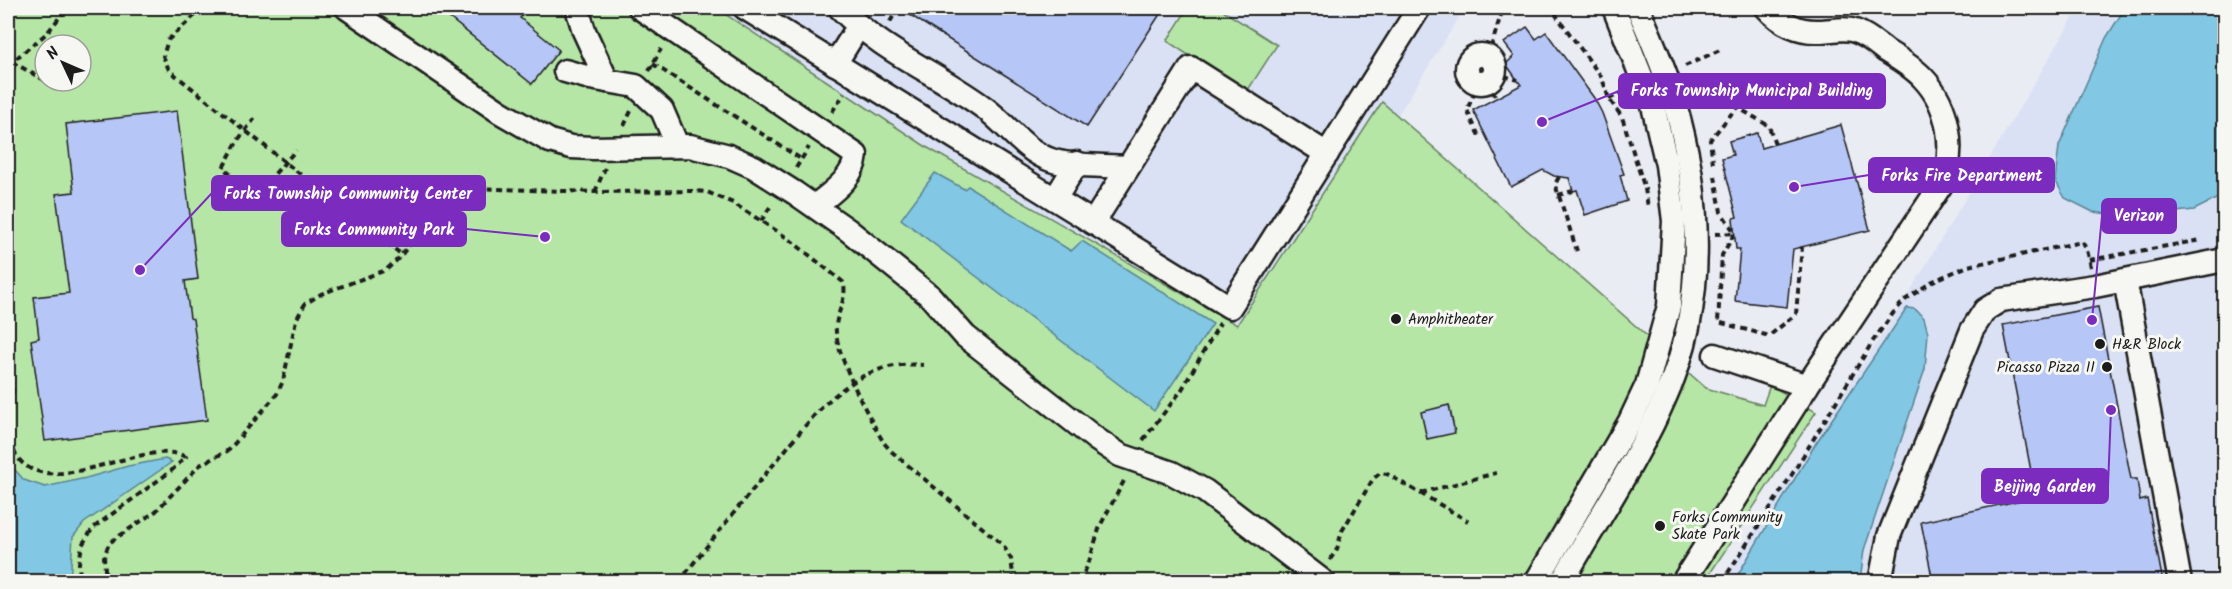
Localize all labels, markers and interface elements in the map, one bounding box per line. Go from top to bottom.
north arrow [33,33,93,93]
text: N [41,41,66,66]
callout: Forks Township Municipal Building [1619,74,1885,108]
text: Forks Township Municipal Building [1631,79,1873,104]
callout: Forks Fire Department [1869,158,2054,192]
text: Forks Fire Department [1881,164,2043,189]
callout: Forks Township Community Center [212,176,485,210]
text: Forks Township Community Center [224,182,473,207]
callout: Verizon [2102,199,2176,233]
text: Verizon [2114,204,2164,229]
callout: Forks Community Park [282,212,466,246]
text: Forks Community Park [294,218,455,243]
place label: Amphitheater [1408,308,1494,332]
marker: Amphitheater [1389,312,1403,326]
place label: H&R Block [2112,333,2182,357]
marker: H&R Block [2093,337,2107,351]
place label: Picasso Pizza II [1997,356,2095,380]
marker: Picasso Pizza II [2100,360,2114,374]
callout: Beijing Garden [1982,469,2108,503]
text: Beijing Garden [1994,475,2096,500]
place label: Forks Community Skate Park [1672,506,1783,547]
marker: Forks Community Skate Park [1653,519,1667,533]

